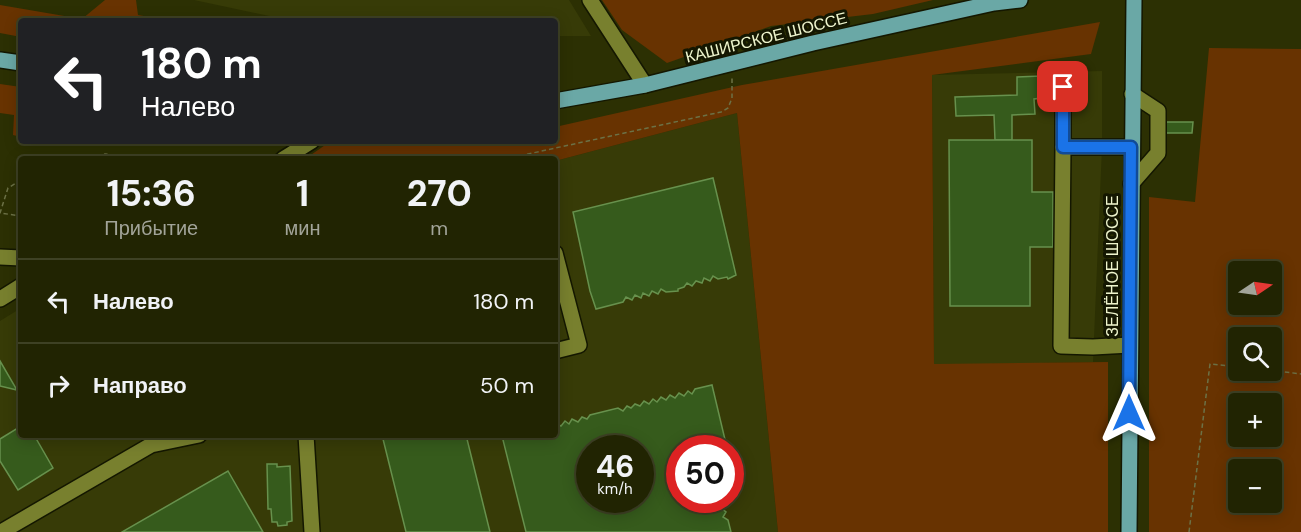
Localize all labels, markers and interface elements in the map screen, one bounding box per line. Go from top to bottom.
street label: КАШИРСКОЕ ШОССЕ [683,7,849,68]
text: 180 m [141,36,262,91]
icon: left [42,42,120,120]
pin [1037,61,1088,112]
icon: arrive [1046,70,1079,103]
text: Налево [141,89,235,124]
text: 15:36 [107,170,196,217]
text: 1 [296,170,309,217]
text: 270 [407,170,472,217]
street label: ЗЕЛЁНОЕ ШОССЕ [1102,195,1123,337]
text: Прибытие [104,215,198,241]
text: мин [285,215,320,241]
text: m [430,215,448,241]
north arrow [1228,261,1282,315]
map controls [1228,261,1282,513]
icon: left [42,285,75,318]
text: Налево [93,287,174,316]
text: 180 m [473,287,534,316]
button: search [1228,327,1282,381]
icon: right [42,369,75,402]
text: Направо [93,371,187,400]
text: 50 m [480,371,534,400]
position arrow [1097,381,1161,445]
button: + [1228,393,1282,447]
speed limit sign: 50 [666,435,744,513]
text: 46 [596,447,634,486]
button: − [1228,459,1282,513]
text: km/h [597,479,633,499]

